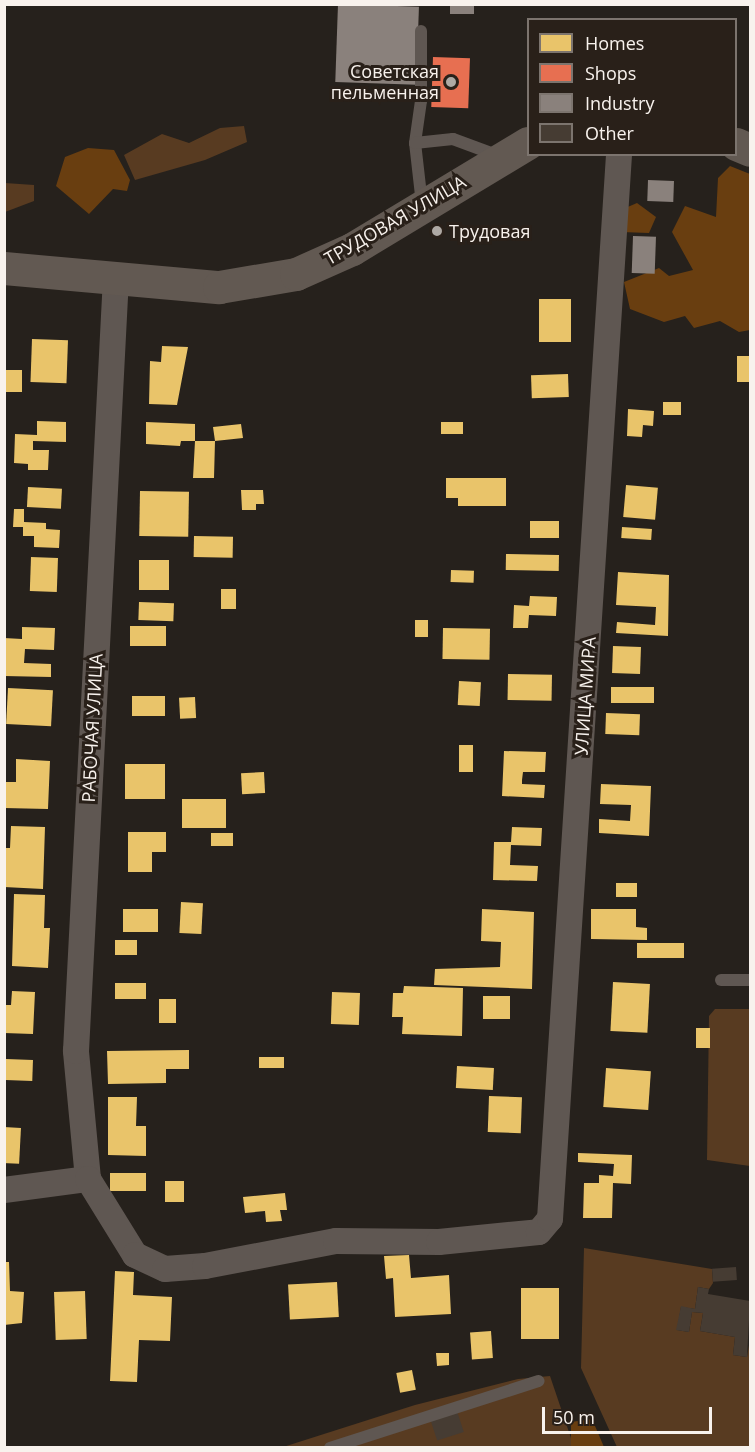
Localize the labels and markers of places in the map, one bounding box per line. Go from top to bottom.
place label: Советская пельменная [331,61,439,104]
marker: Советская пельменная [444,75,458,89]
place label: Трудовая [449,220,530,242]
marker: Трудовая [430,224,444,238]

